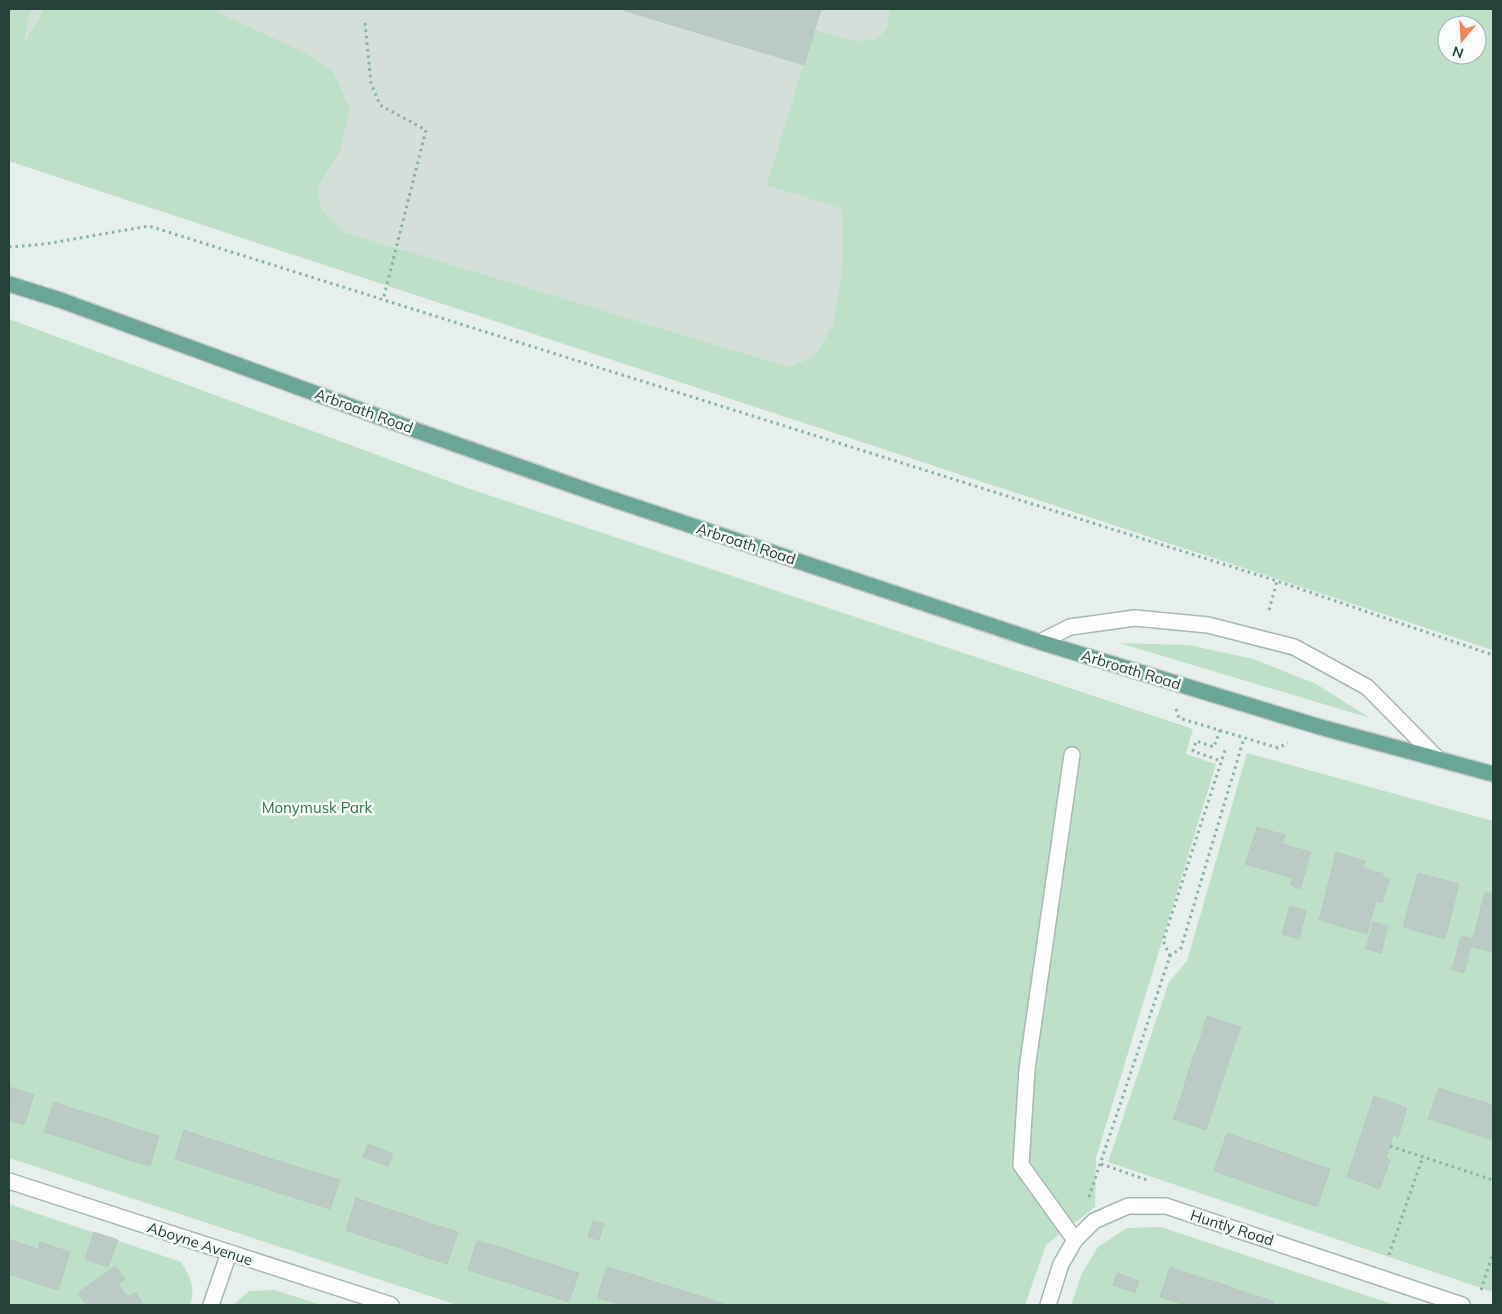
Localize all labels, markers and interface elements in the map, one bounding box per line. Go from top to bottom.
north arrow [1437,15,1487,65]
text: N [1450,42,1466,63]
street label: Arbroath Road [312,384,416,437]
street label: Arbroath Road [694,519,798,568]
street label: Arbroath Road [1079,645,1183,694]
park label: Monymusk Park [262,798,373,817]
street label: Huntly Road [1188,1205,1276,1250]
street label: Aboyne Avenue [145,1218,255,1269]

